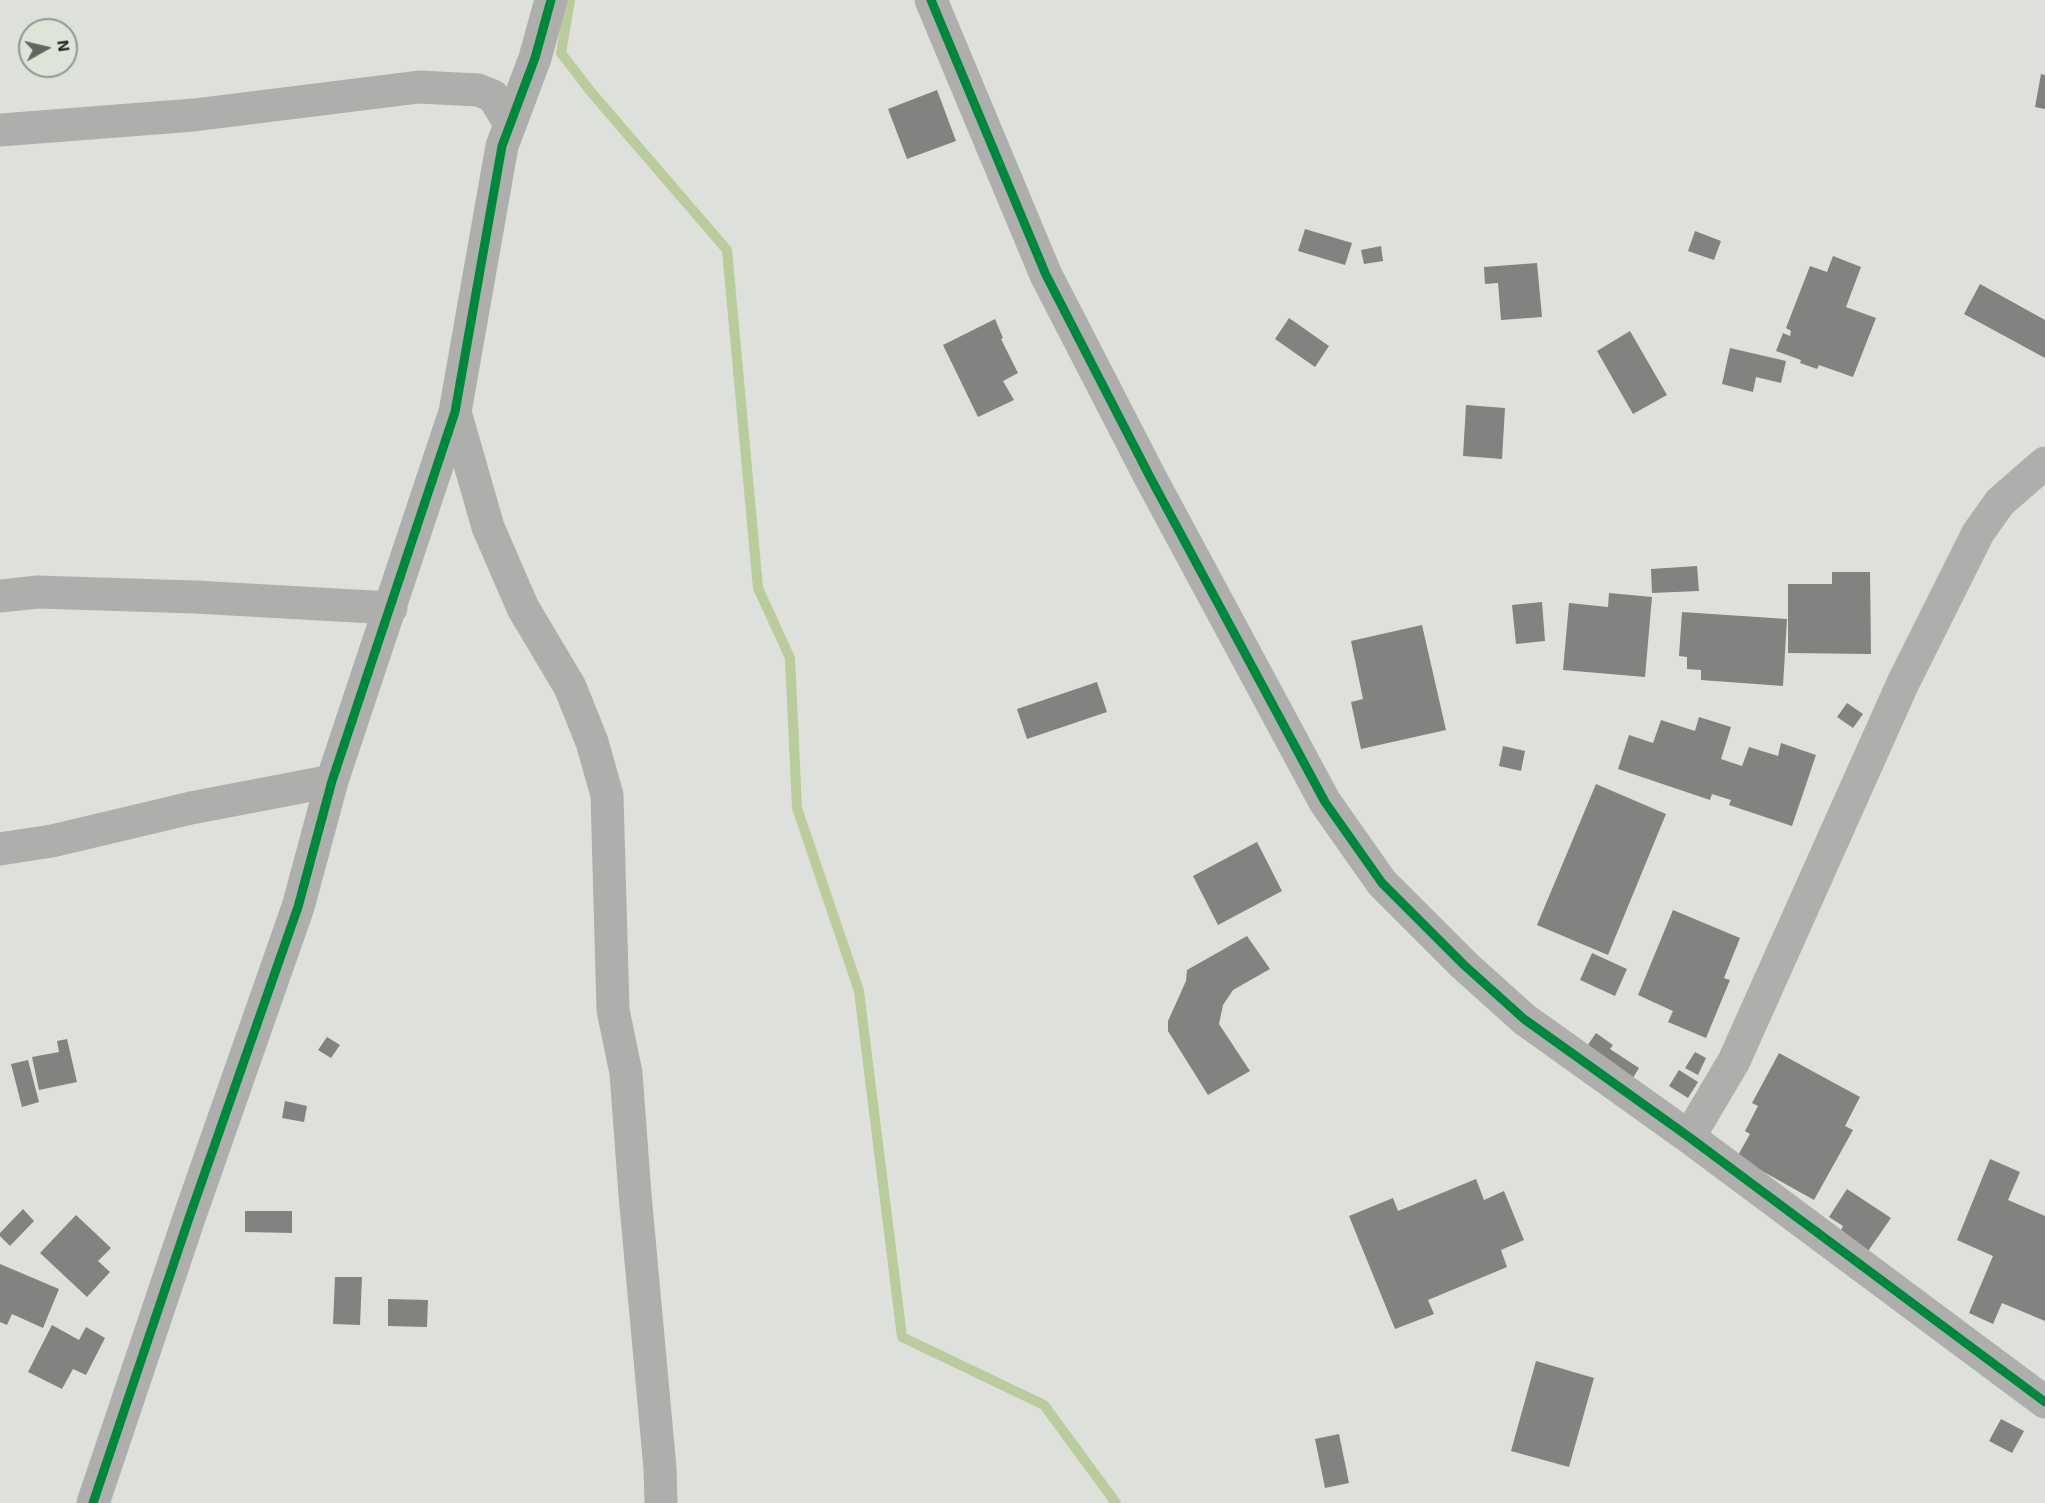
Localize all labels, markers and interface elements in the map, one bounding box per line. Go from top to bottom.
north arrow [18,18,78,78]
text: N [54,39,75,53]

